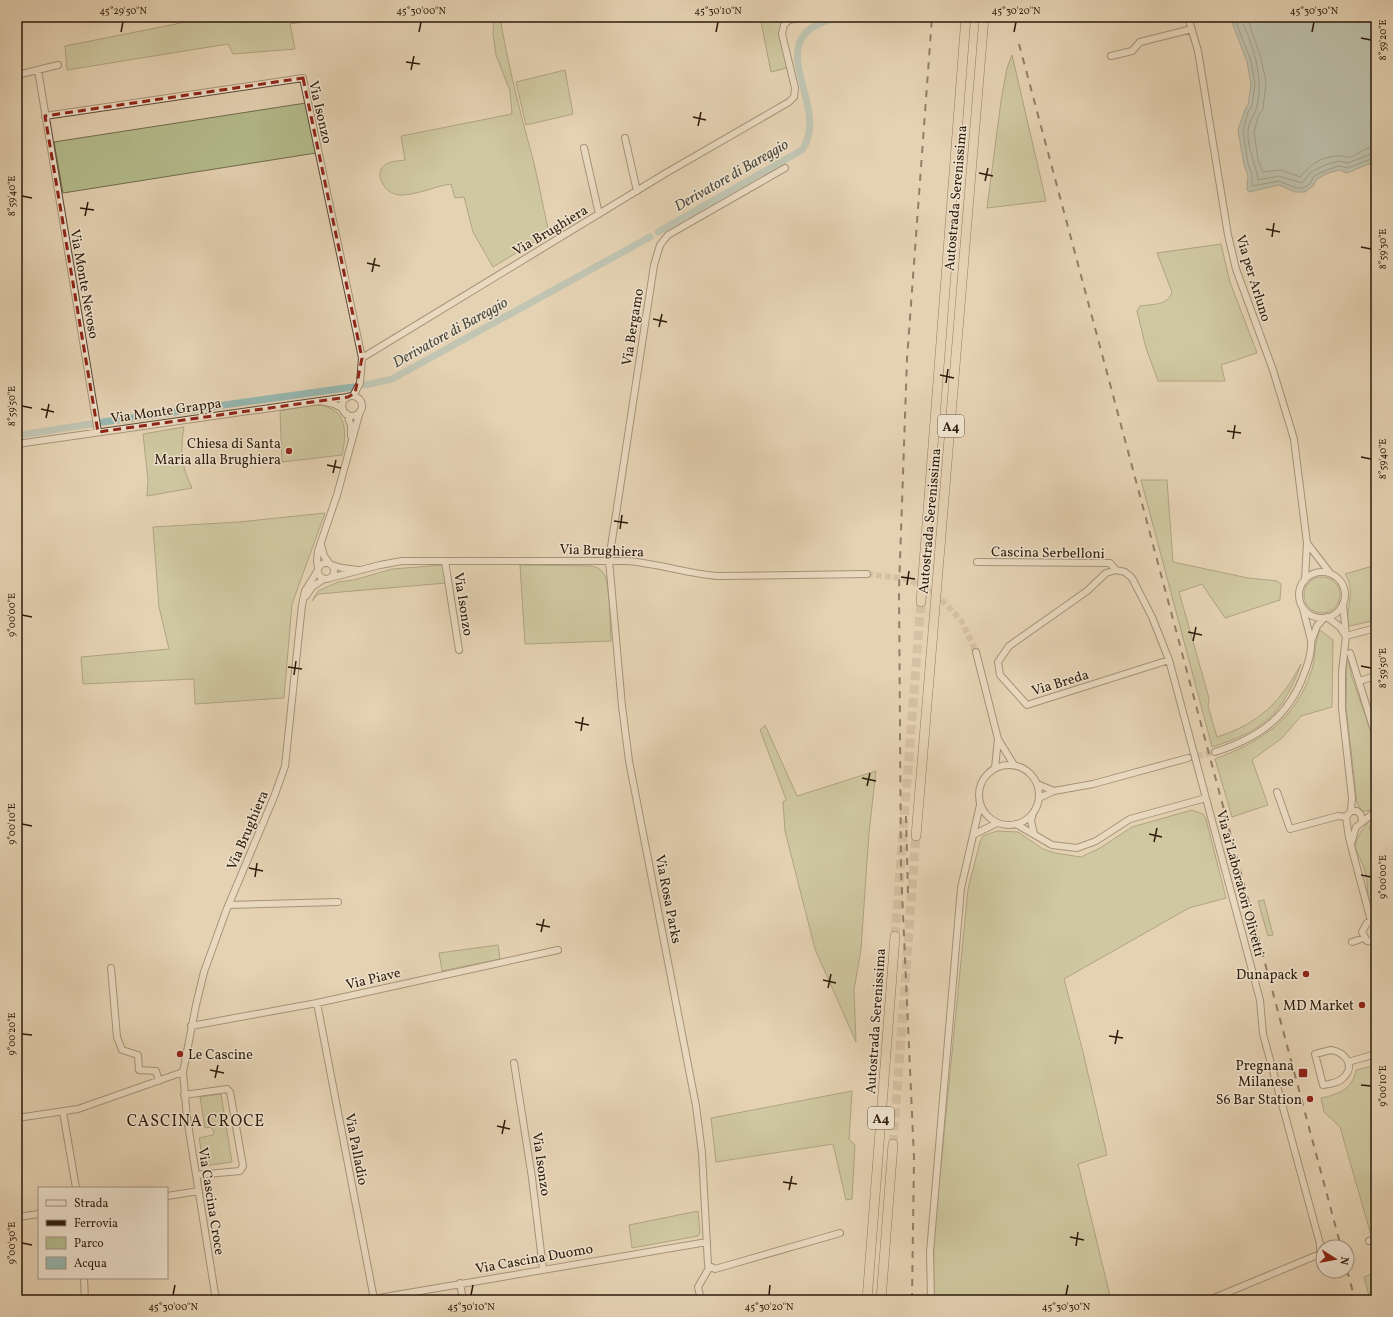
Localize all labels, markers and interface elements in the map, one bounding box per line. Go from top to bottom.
text: 45°29'50"N [99,4,147,18]
text: 45°30'00"N [396,4,446,18]
text: 45°30'10"N [694,4,742,18]
text: 45°30'20"N [992,4,1041,18]
text: 45°30'30"N [1290,4,1339,18]
text: 8°59'20"E [1376,20,1390,60]
street label: Via Isonzo [303,79,336,146]
street label: Autostrada Serenissima [941,125,972,272]
water label: Derivatore di Bareggio [671,135,793,218]
text: 8°59'40"E [5,176,19,216]
street label: Via Brughiera [510,201,592,261]
street label: Via Monte Nevoso [65,228,102,340]
text: 8°59'30"E [1376,229,1390,269]
street label: Via per Arluno [1230,233,1275,324]
street label: Via Bergamo [618,287,649,367]
water label: Derivatore di Bareggio [389,293,512,374]
text: 8°59'50"E [5,386,19,426]
street label: Via Monte Grappa [110,394,223,429]
road number: A4 [938,415,964,437]
place label: Chiesa di Santa Maria alla Brughiera [154,435,281,470]
text: 8°59'40"E [1376,439,1390,479]
marker: Chiesa di Santa Maria alla Brughiera [284,446,294,456]
street label: Autostrada Serenissima [915,448,946,595]
street label: Via Brughiera [559,541,645,562]
street label: Cascina Serbelloni [991,543,1105,564]
street label: Via Isonzo [448,571,477,637]
text: 9°00'00"E [5,593,19,637]
text: 8°59'50"E [1376,648,1390,688]
street label: Via Breda [1029,666,1091,701]
street label: Via Brughiera [223,788,274,873]
text: 9°00'10"E [5,803,19,845]
street label: Via ai Laboratori Olivetti [1211,808,1268,959]
street label: Via Rosa Parks [650,853,685,945]
text: 9°00'00"E [1376,855,1390,899]
street label: Autostrada Serenissima [862,948,891,1095]
street label: Via Piave [344,964,403,995]
place label: Dunapack [1236,966,1298,985]
marker: Dunapack [1301,969,1311,979]
place label: MD Market [1283,997,1354,1016]
marker: MD Market [1357,1000,1367,1010]
text: 9°00'20"E [5,1013,19,1055]
place label: Le Cascine [188,1046,253,1065]
marker: Le Cascine [175,1049,185,1059]
place label: Pregnana Milanese [1236,1057,1294,1092]
text: 9°00'10"E [1376,1065,1390,1107]
marker: Pregnana Milanese [1297,1067,1309,1079]
place label: S6 Bar Station [1216,1091,1302,1110]
marker: S6 Bar Station [1305,1094,1315,1104]
road number: A4 [868,1107,894,1129]
district label: CASCINA CROCE [127,1111,265,1133]
street label: Via Palladio [339,1112,372,1187]
street label: Via Isonzo [527,1131,554,1197]
street label: Via Cascina Croce [193,1146,228,1257]
legend [38,1187,168,1279]
text: Strada [74,1196,109,1212]
text: Ferrovia [74,1216,118,1232]
text: 9°00'30"E [5,1222,19,1264]
text: Parco [74,1236,104,1252]
north arrow [1315,1239,1355,1279]
street label: Via Cascina Duomo [474,1240,595,1279]
text: N [1335,1255,1351,1266]
text: Acqua [74,1256,107,1272]
text: 45°30'00"N [148,1300,198,1314]
text: 45°30'10"N [447,1300,495,1314]
text: 45°30'20"N [745,1300,794,1314]
text: 45°30'30"N [1042,1300,1091,1314]

